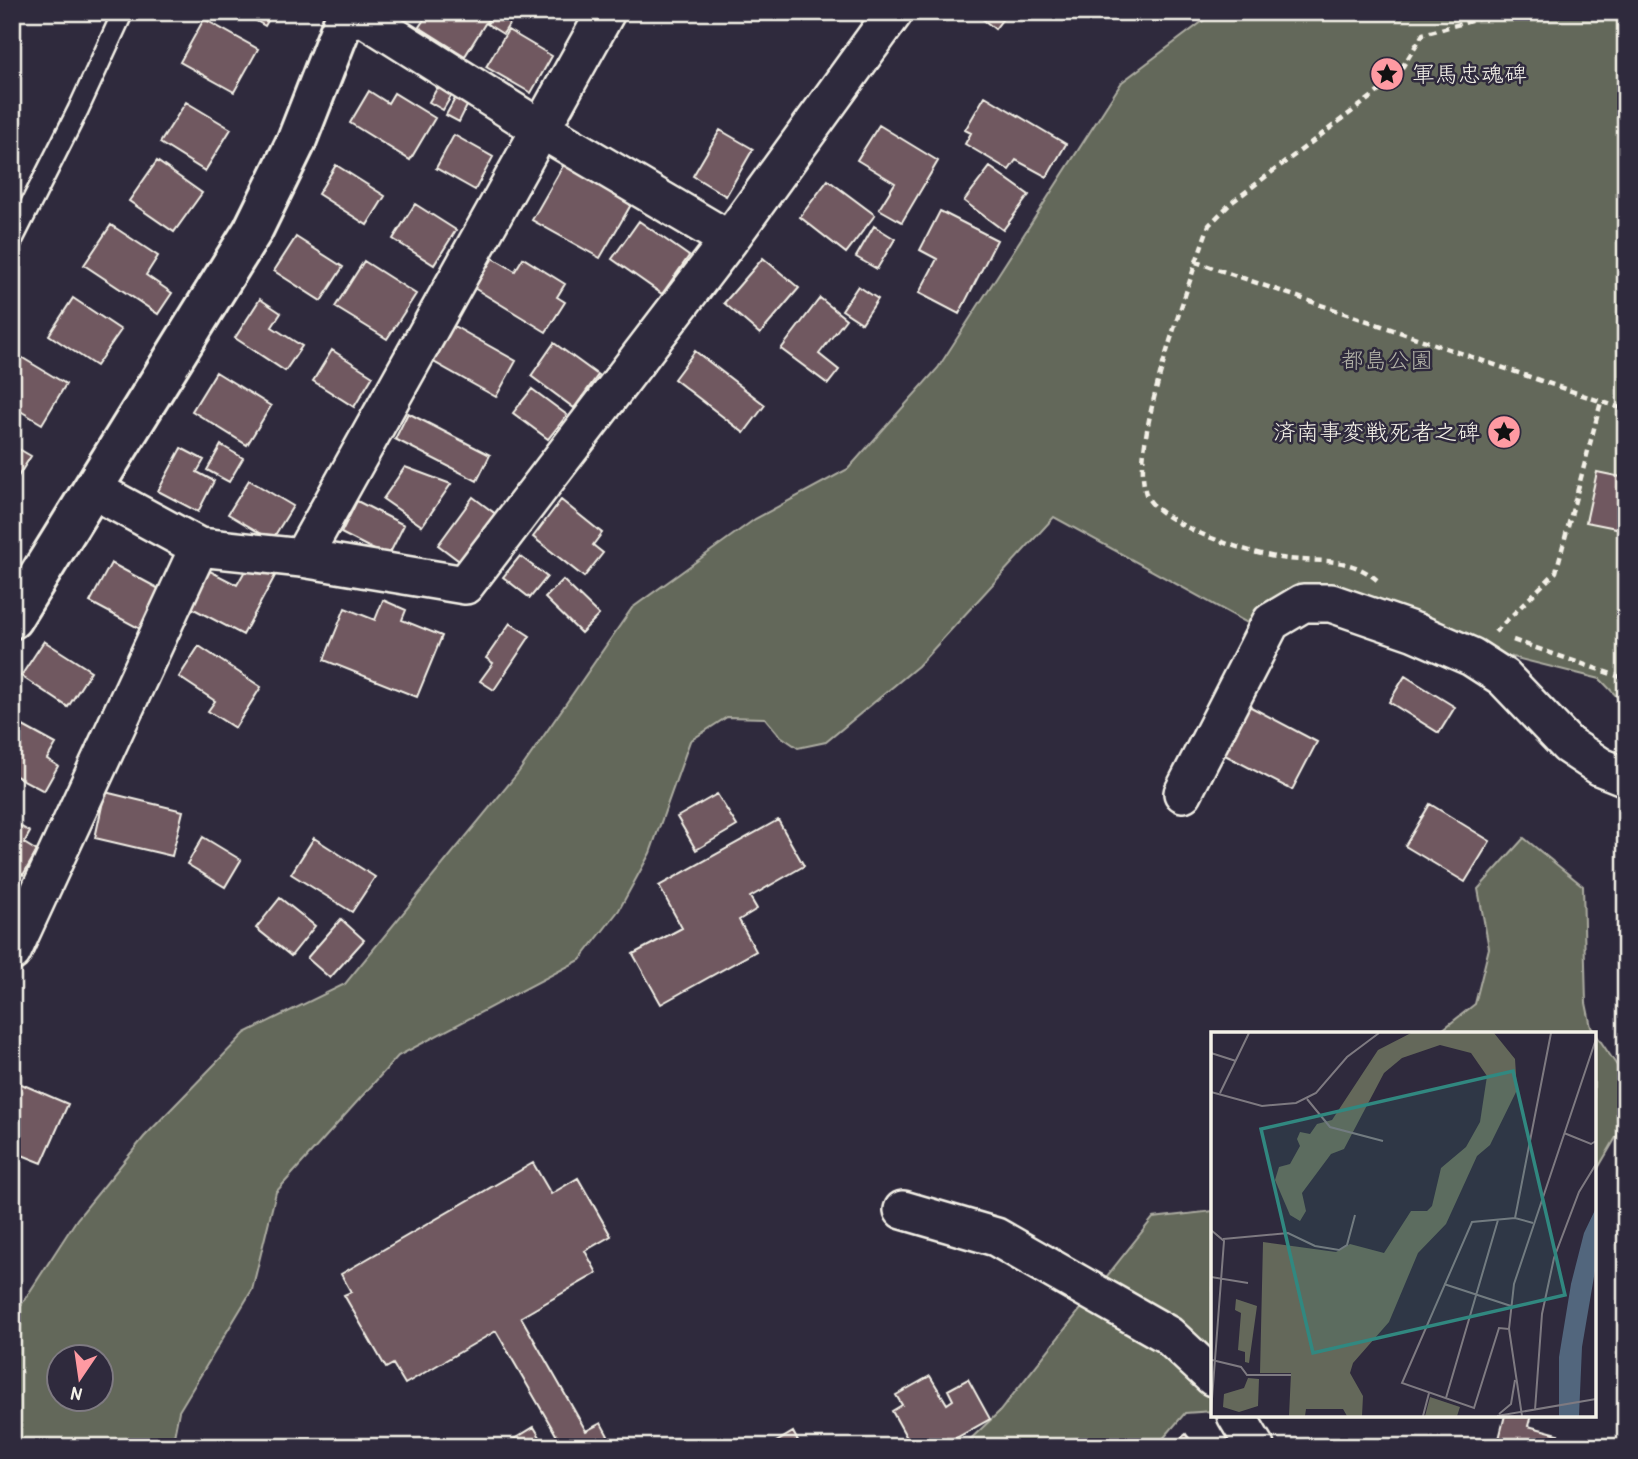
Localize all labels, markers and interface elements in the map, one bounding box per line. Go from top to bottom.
place icon: 軍馬忠魂碑 [1368,55,1406,93]
place label: 軍馬忠魂碑 [1412,58,1527,89]
park label: 都島公園 [1341,344,1433,375]
place icon: 済南事変戦死者之碑 [1485,413,1523,451]
place label: 済南事変戦死者之碑 [1273,416,1480,447]
inset map [1211,1032,1596,1417]
north arrow [46,1344,116,1414]
text: N [68,1381,84,1408]

